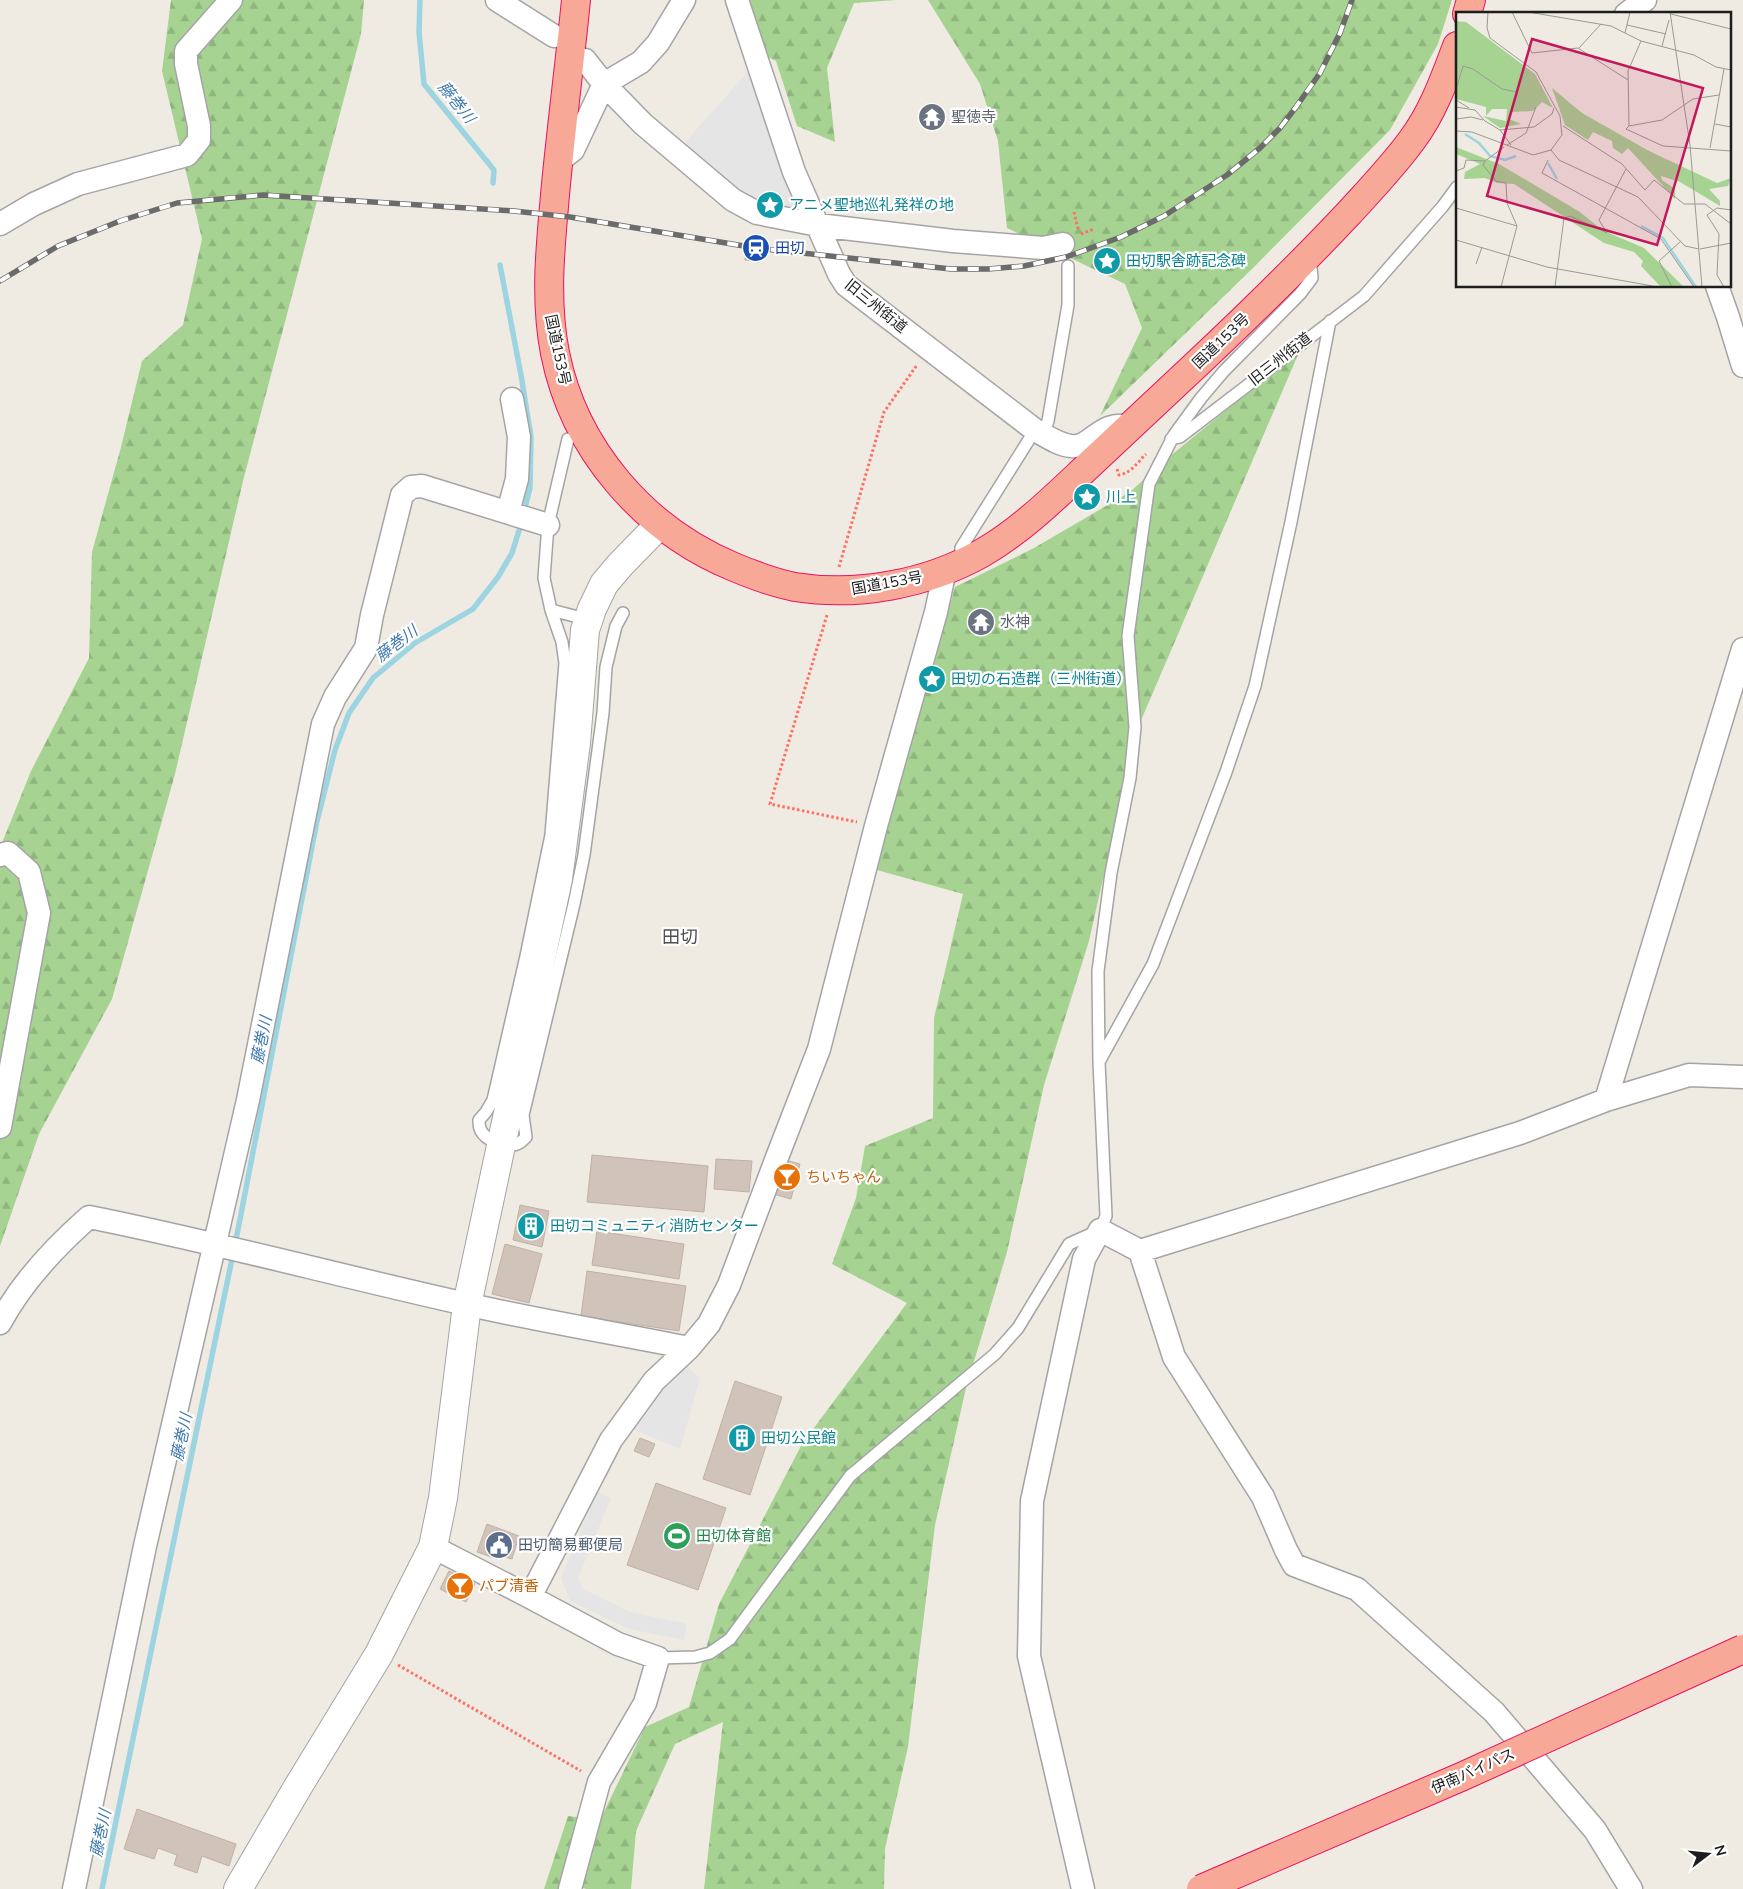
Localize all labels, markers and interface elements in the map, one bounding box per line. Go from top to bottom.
inset map [1456,12,1730,288]
water label: 藤巻川 [434,77,481,128]
temple icon: 聖徳寺 [917,102,947,132]
place label: 聖徳寺 [951,107,996,126]
place icon: アニメ聖地巡礼発祥の地 [755,190,785,220]
place label: アニメ聖地巡礼発祥の地 [789,195,954,214]
station icon: 田切 [741,233,771,263]
place label: 田切 [775,238,805,257]
place icon: 田切駅舎跡記念碑 [1092,246,1122,276]
place label: 田切駅舎跡記念碑 [1126,251,1246,270]
street label: 旧三州街道 [841,275,911,337]
street label: 国道153号 [1188,309,1253,372]
street label: 国道153号 [542,313,575,387]
street label: 旧三州街道 [1244,328,1315,389]
place icon: 川上 [1072,482,1102,512]
place label: 川上 [1106,487,1136,506]
street label: 国道153号 [850,567,924,598]
temple icon: 水神 [966,607,996,637]
place label: 水神 [1000,612,1030,631]
water label: 藤巻川 [371,619,423,665]
place icon: 田切の石造群（三州街道） [917,664,947,694]
place label: 田切の石造群（三州街道） [951,669,1131,688]
district label: 田切 [662,925,698,948]
water label: 藤巻川 [247,1013,276,1065]
bar icon: ちいちゃん [772,1162,802,1192]
place label: ちいちゃん [806,1167,881,1186]
building icon: 田切コミュニティ消防センター [516,1211,546,1241]
place label: 田切コミュニティ消防センター [550,1216,759,1235]
water label: 藤巻川 [166,1409,196,1463]
building icon: 田切公民館 [727,1423,757,1453]
place label: 田切公民館 [761,1428,836,1447]
sports icon: 田切体育館 [662,1521,692,1551]
place label: 田切体育館 [696,1526,771,1545]
public building icon: 田切簡易郵便局 [484,1530,514,1560]
place label: 田切簡易郵便局 [518,1535,623,1554]
bar icon: パブ清香 [445,1571,475,1601]
place label: パブ清香 [479,1576,539,1595]
street label: 伊南バイパス [1428,1744,1518,1797]
water label: 藤巻川 [85,1805,115,1859]
north arrow [1683,1829,1733,1879]
text: N [1710,1843,1731,1858]

